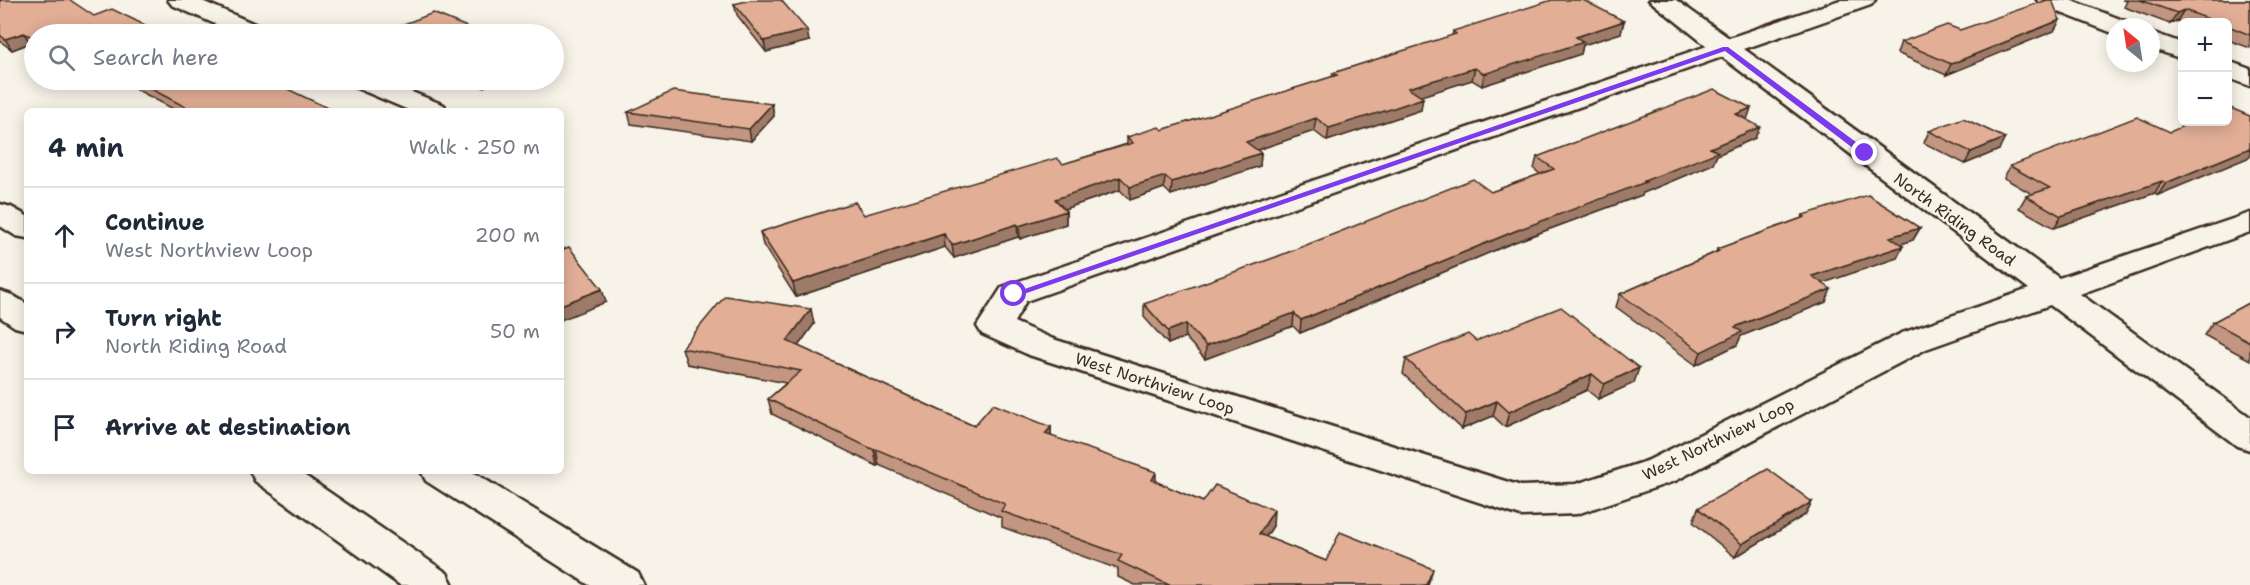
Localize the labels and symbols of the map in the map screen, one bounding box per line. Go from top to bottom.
north arrow [2106,18,2160,72]
route end [1851,139,1877,165]
street label: North Riding Road [1890,168,2020,271]
route start [1000,280,1026,306]
street label: West Northview Loop [1072,348,1237,419]
street label: West Northview Loop [1639,394,1798,485]

